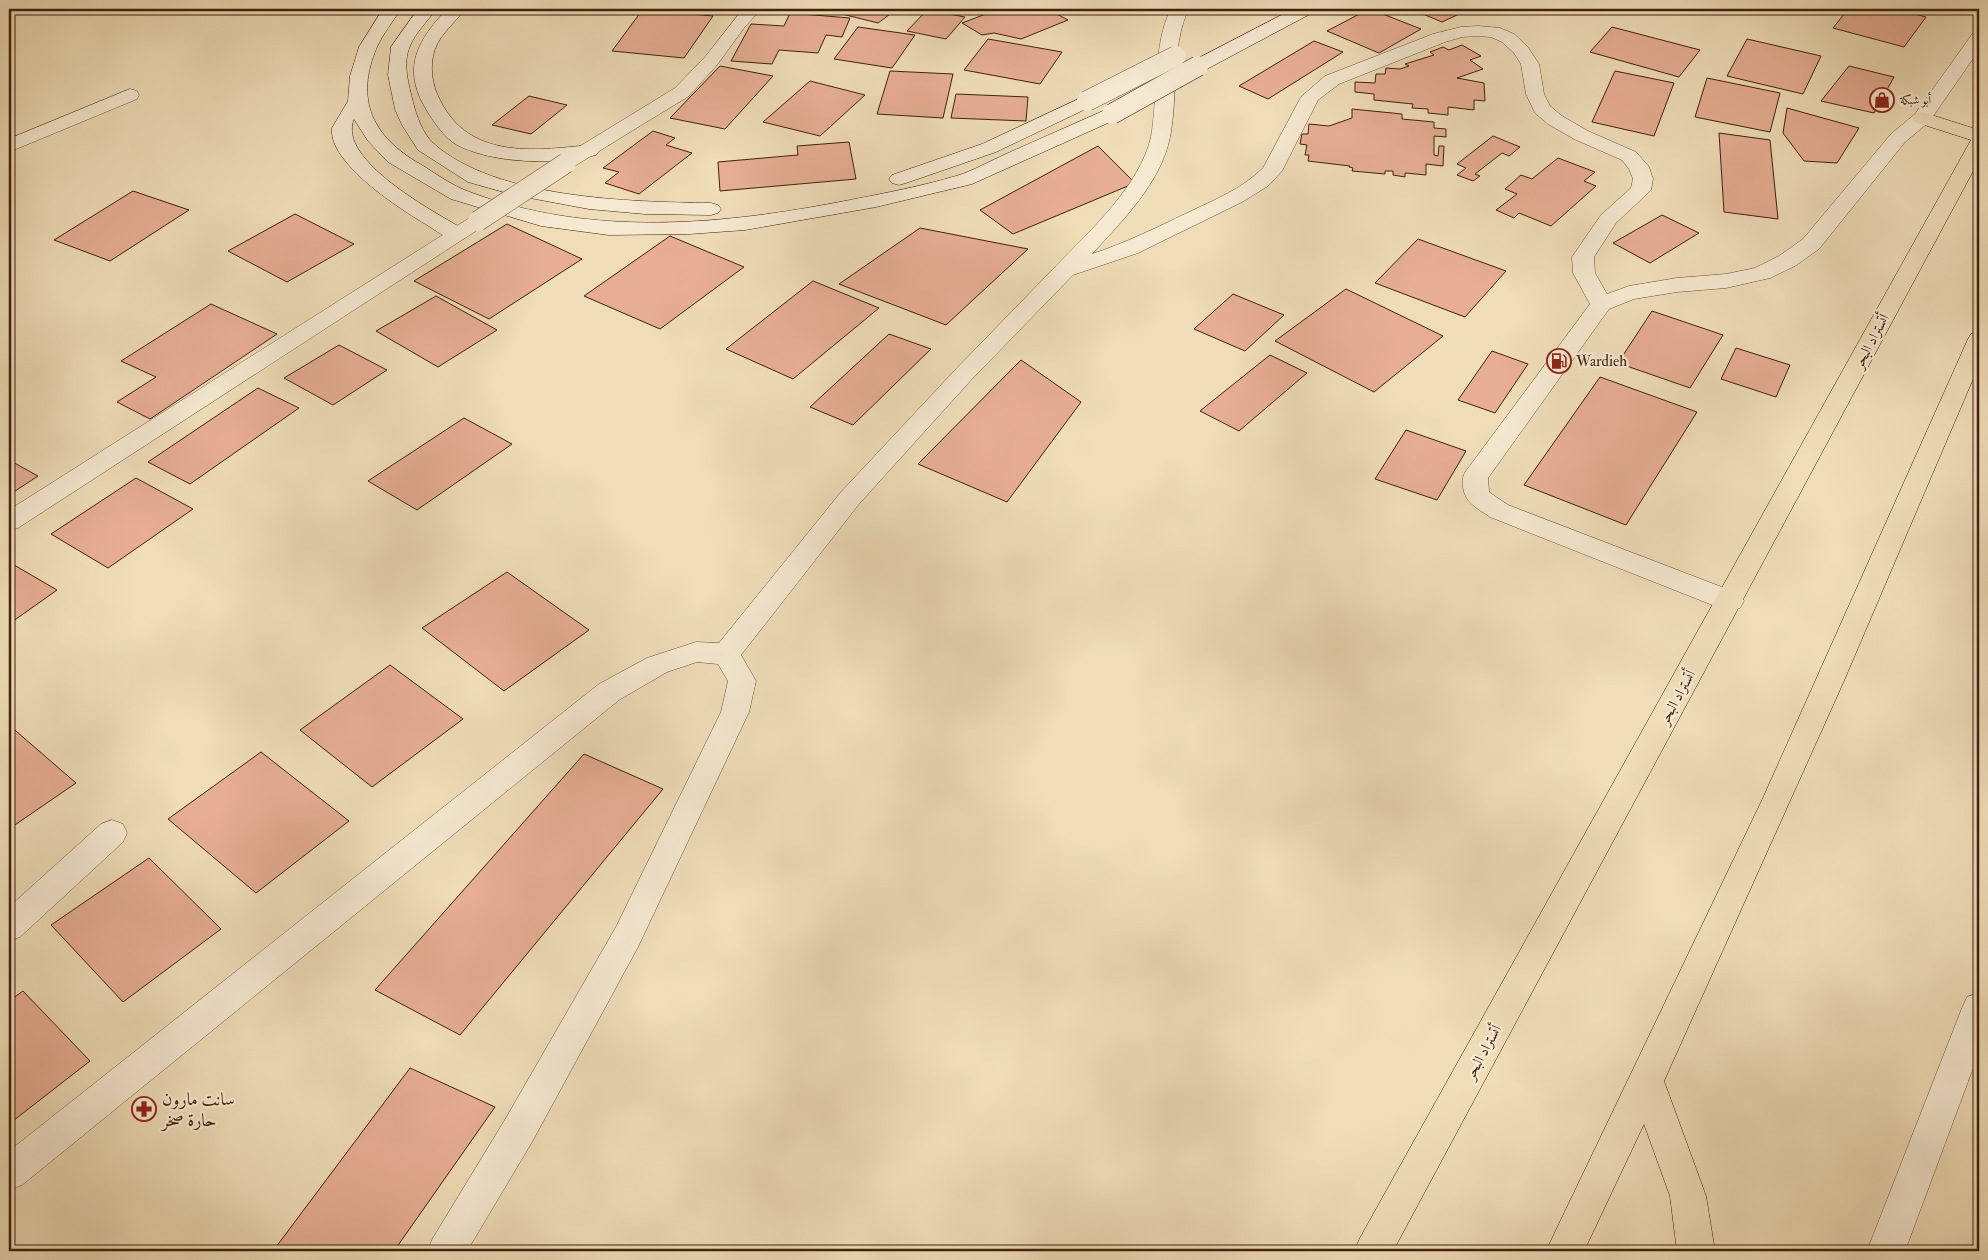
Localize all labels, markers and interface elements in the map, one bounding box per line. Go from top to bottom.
shop icon: أبو شبكة [1869,87,1895,113]
place label: أبو شبكة [1899,92,1931,108]
street label: أتستراد البحر [1846,309,1894,374]
fuel station icon: Wardieh [1546,348,1572,374]
place label: Wardieh [1575,352,1627,371]
street label: أتستراد البحر [1652,665,1700,730]
street label: أتستراد البحر [1458,1020,1506,1085]
place label: سانت مارون حارة صخر [160,1088,235,1132]
pharmacy icon: سانت مارون حارة صخر [131,1096,157,1122]

